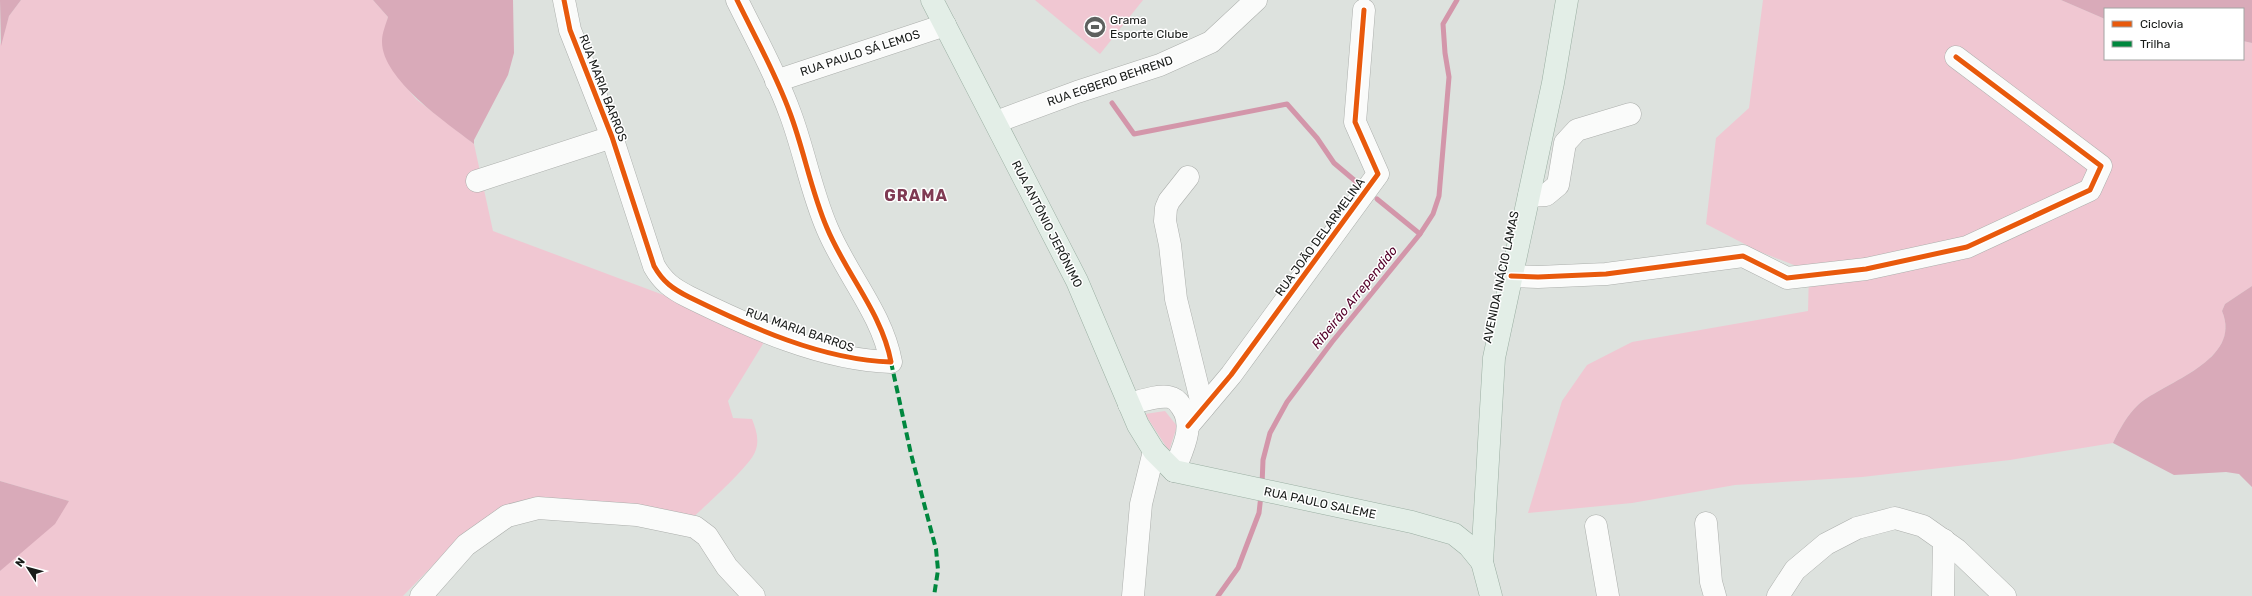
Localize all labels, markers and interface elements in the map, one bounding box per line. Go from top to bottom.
legend [2104,8,2244,60]
place label: Grama Esporte Clube [1110,13,1189,41]
sports icon: Grama Esporte Clube [1082,14,1108,40]
text: Ciclovia [2140,17,2183,31]
street label: RUA PAULO SÁ LEMOS [798,27,922,79]
street label: RUA MARIA BARROS [576,33,630,143]
text: Trilha [2140,37,2170,51]
street label: RUA EGBERD BEHREND [1045,53,1175,109]
street label: RUA ANTÔNIO JERÔNIMO [1009,158,1085,290]
street label: RUA JOÃO DELARMELINA [1272,175,1368,299]
district label: GRAMA [884,186,948,205]
street label: AVENIDA INÁCIO LAMAS [1480,210,1522,344]
water label: Ribeirão Arrependido [1308,243,1400,352]
street label: RUA MARIA BARROS [744,305,856,355]
street label: RUA PAULO SALEME [1263,484,1377,522]
north arrow [8,548,48,588]
text: N [13,555,28,569]

